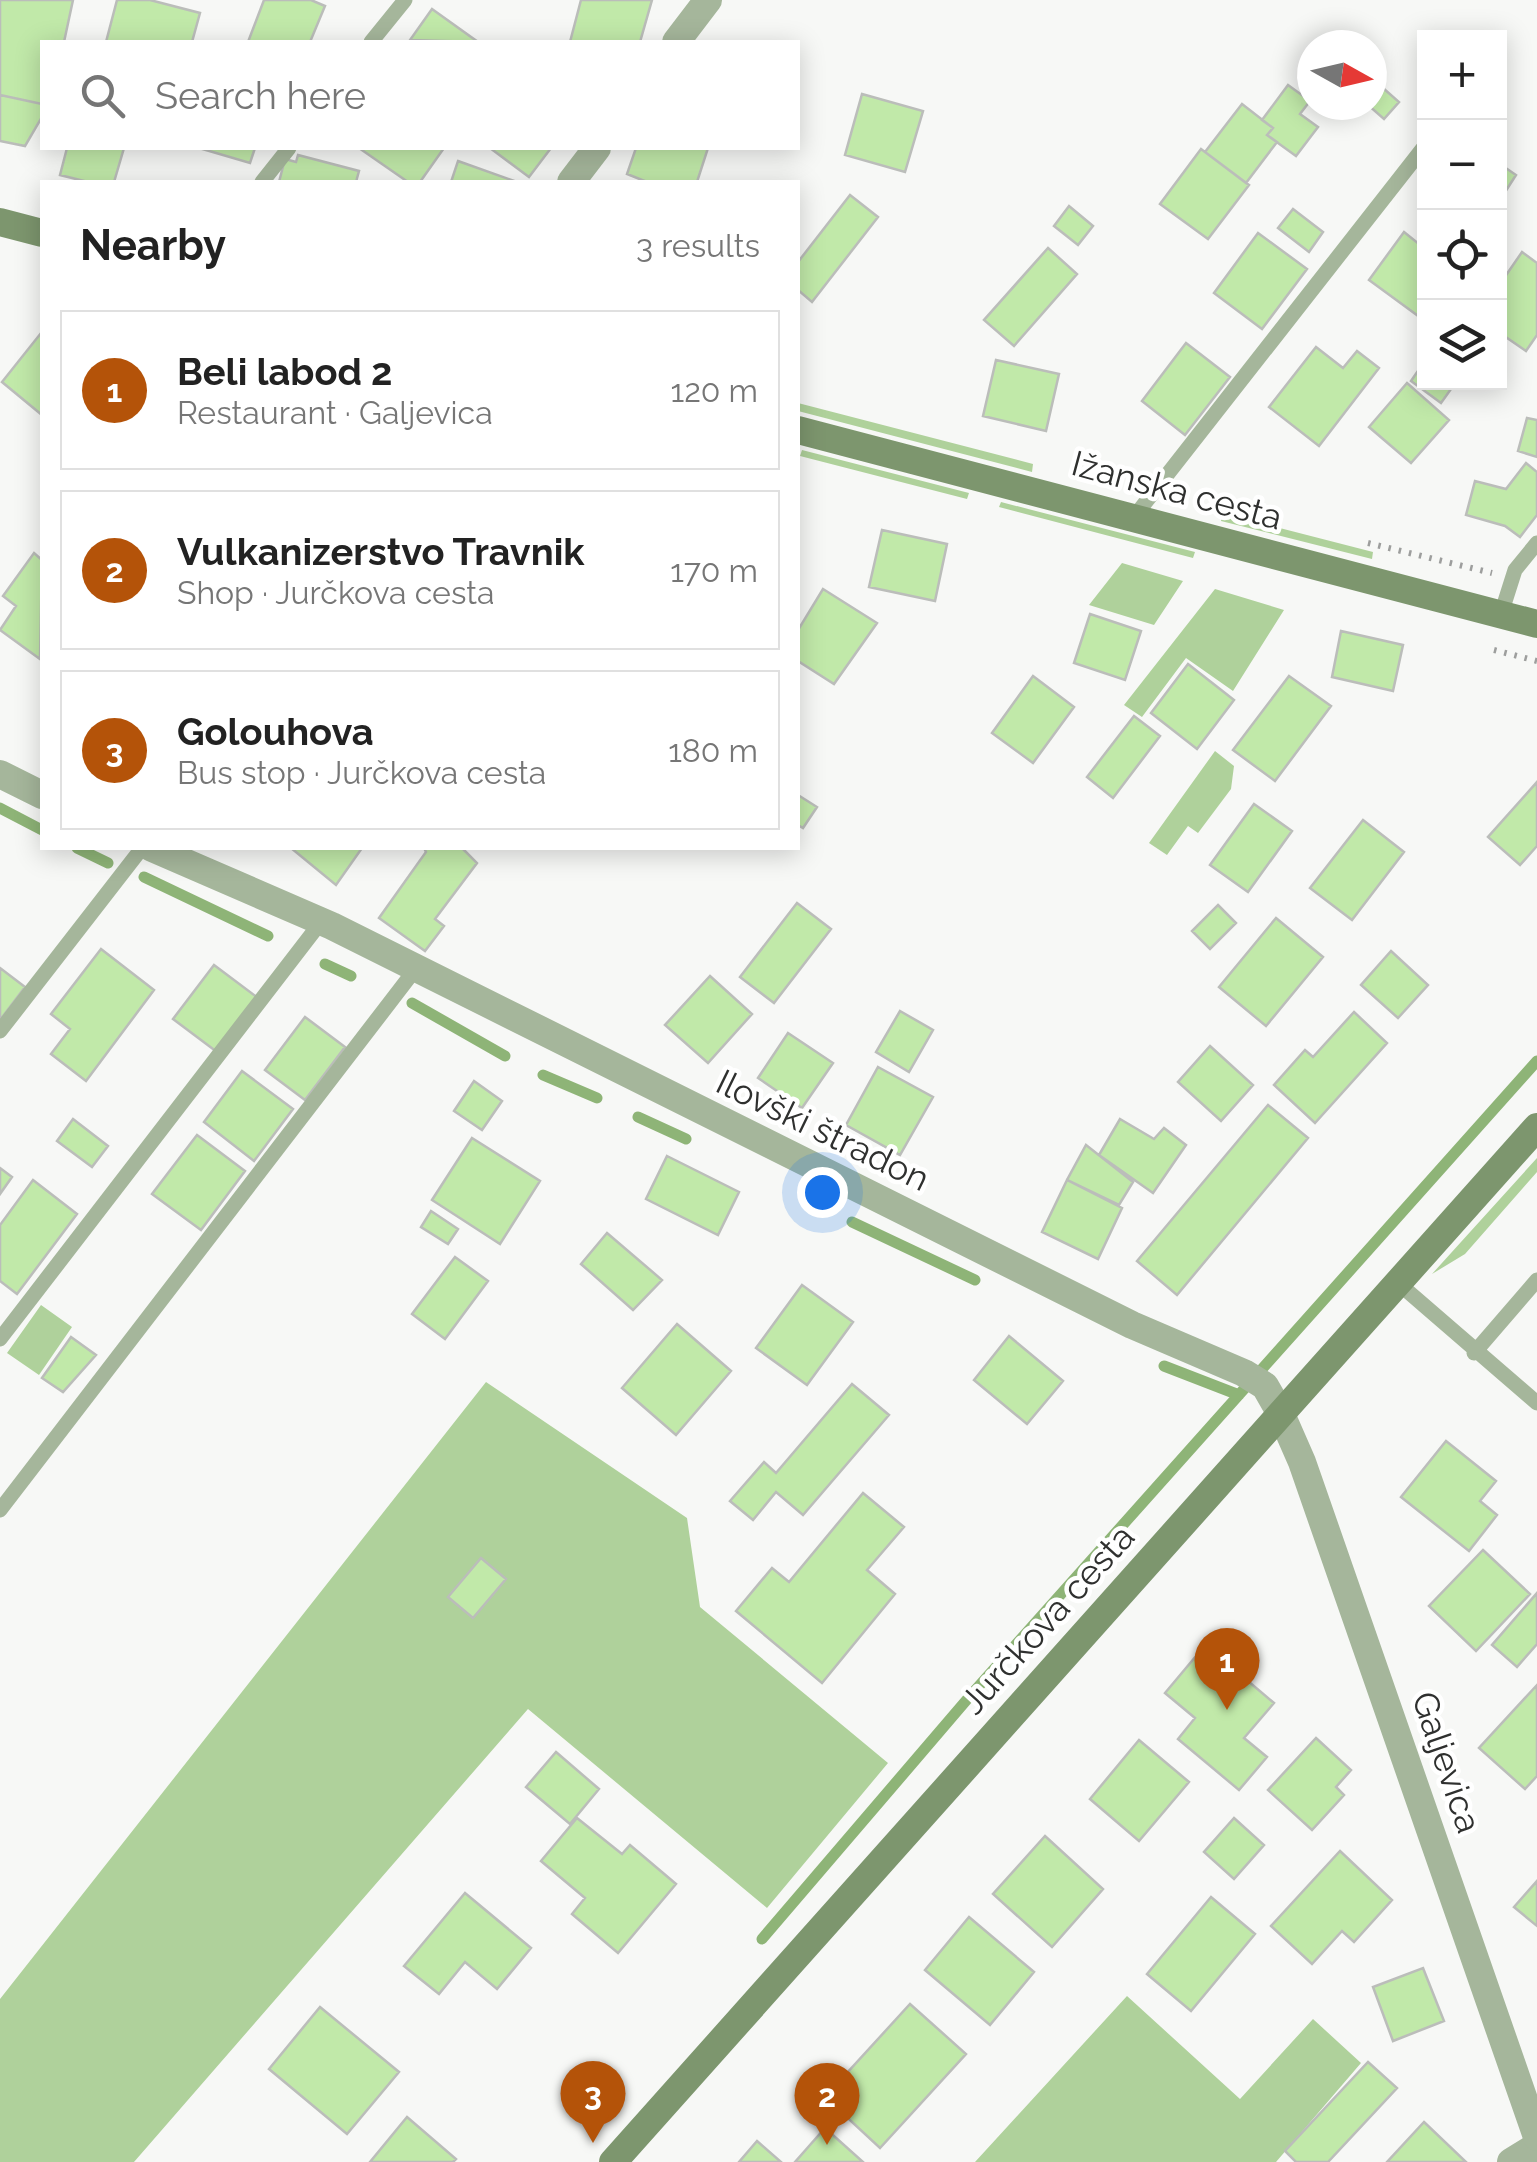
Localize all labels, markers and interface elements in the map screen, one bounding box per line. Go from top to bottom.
north arrow [1297,30,1387,120]
map controls [1417,30,1507,390]
button: + [1417,30,1507,120]
search box [40,40,800,150]
icon: search [75,68,130,123]
text: Search here [155,73,366,118]
button: − [1417,120,1507,210]
button: locate [1417,210,1507,300]
text: Nearby [80,221,226,270]
text: 3 results [636,227,760,264]
button: layers [1417,300,1507,390]
text: Beli labod 2 [177,349,393,394]
text: 1 [107,372,122,409]
text: 120 m [670,372,758,409]
text: Restaurant · Galjevica [177,394,493,431]
street label: Ižanska cesta [1067,442,1287,538]
text: Vulkanizerstvo Travnik [177,529,585,574]
text: 2 [105,552,124,589]
text: 170 m [670,552,758,589]
text: Shop · Jurčkova cesta [177,574,495,611]
text: Golouhova [177,709,374,754]
text: 3 [106,732,123,769]
text: 180 m [668,732,758,769]
text: Bus stop · Jurčkova cesta [177,754,546,791]
street label: Ilovški štradon [710,1061,936,1199]
your location [797,1167,848,1218]
street label: Jurčkova cesta [952,1516,1142,1722]
pin: 1 [1194,1628,1260,1710]
street label: Galjevica [1404,1686,1490,1838]
pin: 3 [560,2060,626,2143]
pin: 2 [794,2062,860,2145]

